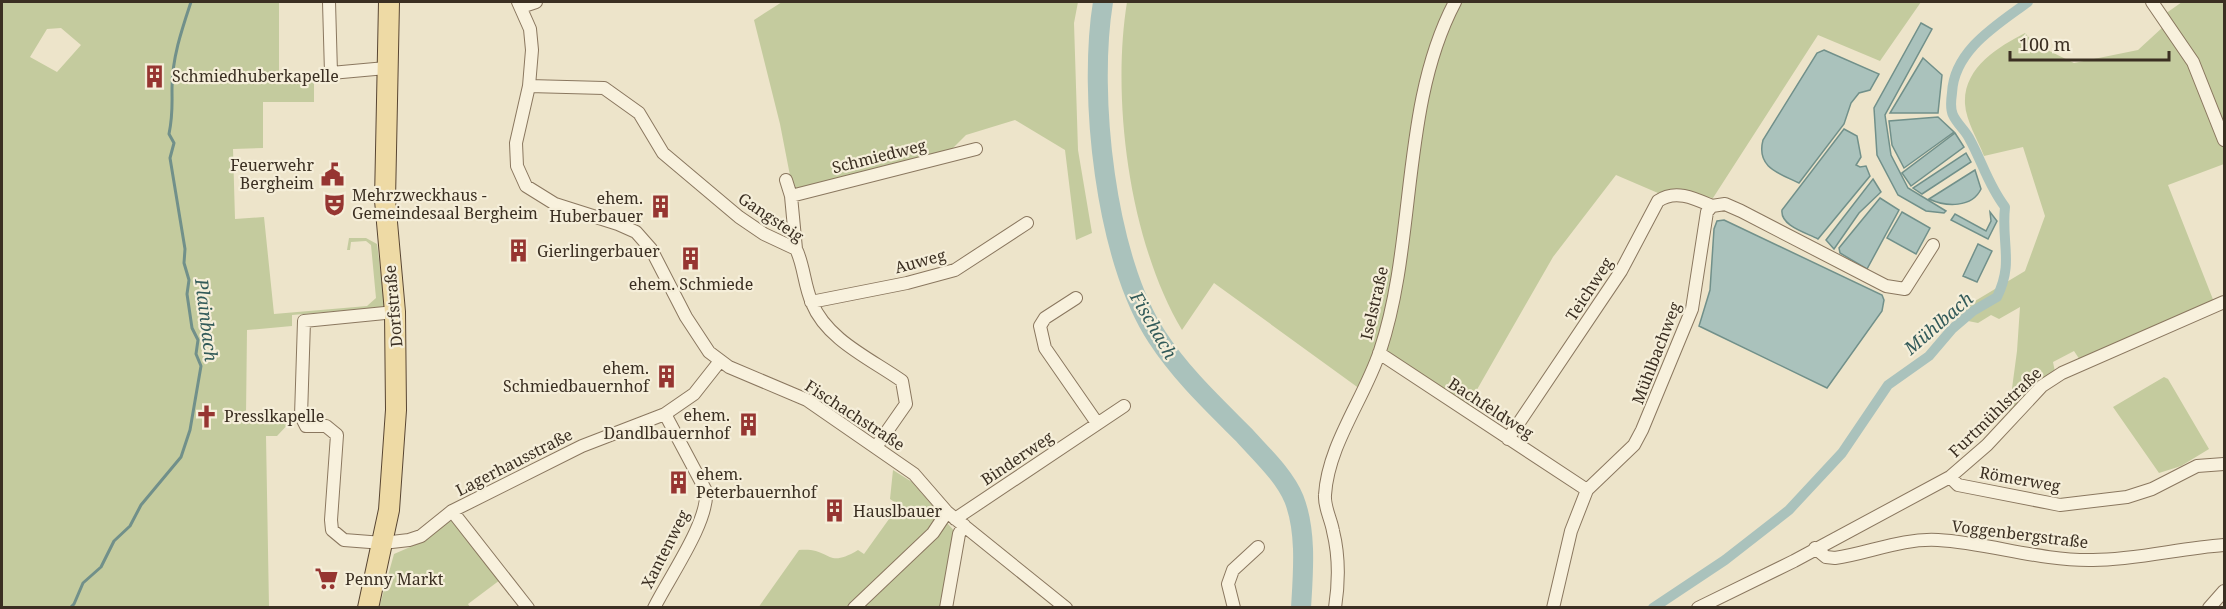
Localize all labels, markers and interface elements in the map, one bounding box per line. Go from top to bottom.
scale bar [2010,24,2169,62]
text: 100 m [2019,32,2071,56]
building icon: Schmiedhuberkapelle [141,63,167,89]
place label: Schmiedhuberkapelle [172,65,339,87]
street label: Schmiedweg [830,134,929,178]
place label: Feuerwehr Bergheim [230,154,314,194]
public building icon: Feuerwehr Bergheim [319,161,345,187]
place label: Mehrzweckhaus - Gemeindesaal Bergheim [352,184,538,224]
place label: ehem. Huberbauer [549,187,643,227]
street label: Gangsteig [734,187,808,247]
theatre icon: Mehrzweckhaus - Gemeindesaal Bergheim [321,191,347,217]
building icon: ehem. Huberbauer [648,194,674,220]
building icon: Gierlingerbauer [506,238,532,264]
place label: Gierlingerbauer [537,240,660,262]
street label: Auweg [892,244,948,278]
building icon: ehem. Schmiede [678,246,704,272]
street label: Teichweg [1560,253,1618,325]
street label: Dorfstraße [378,264,408,348]
street label: Iselstraße [1355,264,1393,342]
place label: ehem. Schmiede [629,273,753,295]
water label: Plainbach [190,276,224,363]
water label: Fischach [1125,286,1183,363]
water label: Mühlbach [1898,286,1978,360]
street label: Mühlbachweg [1626,298,1686,407]
place label: ehem. Schmiedbauernhof [503,357,651,397]
street label: Furtmühlstraße [1944,362,2046,462]
building icon: ehem. Schmiedbauernhof [654,364,680,390]
street label: Bachfeldweg [1444,372,1538,444]
street label: Fischachstraße [801,375,909,455]
church icon: Presslkapelle [193,403,219,429]
place label: ehem. Dandlbauernhof [604,404,732,444]
place label: Presslkapelle [224,405,324,427]
building icon: ehem. Dandlbauernhof [735,411,761,437]
street label: Lagerhausstraße [452,423,576,501]
street label: Binderweg [977,426,1058,490]
street label: Römerweg [1978,461,2063,497]
place label: ehem. Peterbauernhof [696,463,819,503]
building icon: ehem. Peterbauernhof [665,470,691,496]
building icon: Hauslbauer [822,498,848,524]
place label: Hauslbauer [853,500,943,522]
street label: Xantenweg [636,506,694,592]
street label: Voggenbergstraße [1950,515,2090,553]
supermarket icon: Penny Markt [314,566,340,592]
place label: Penny Markt [345,568,444,590]

